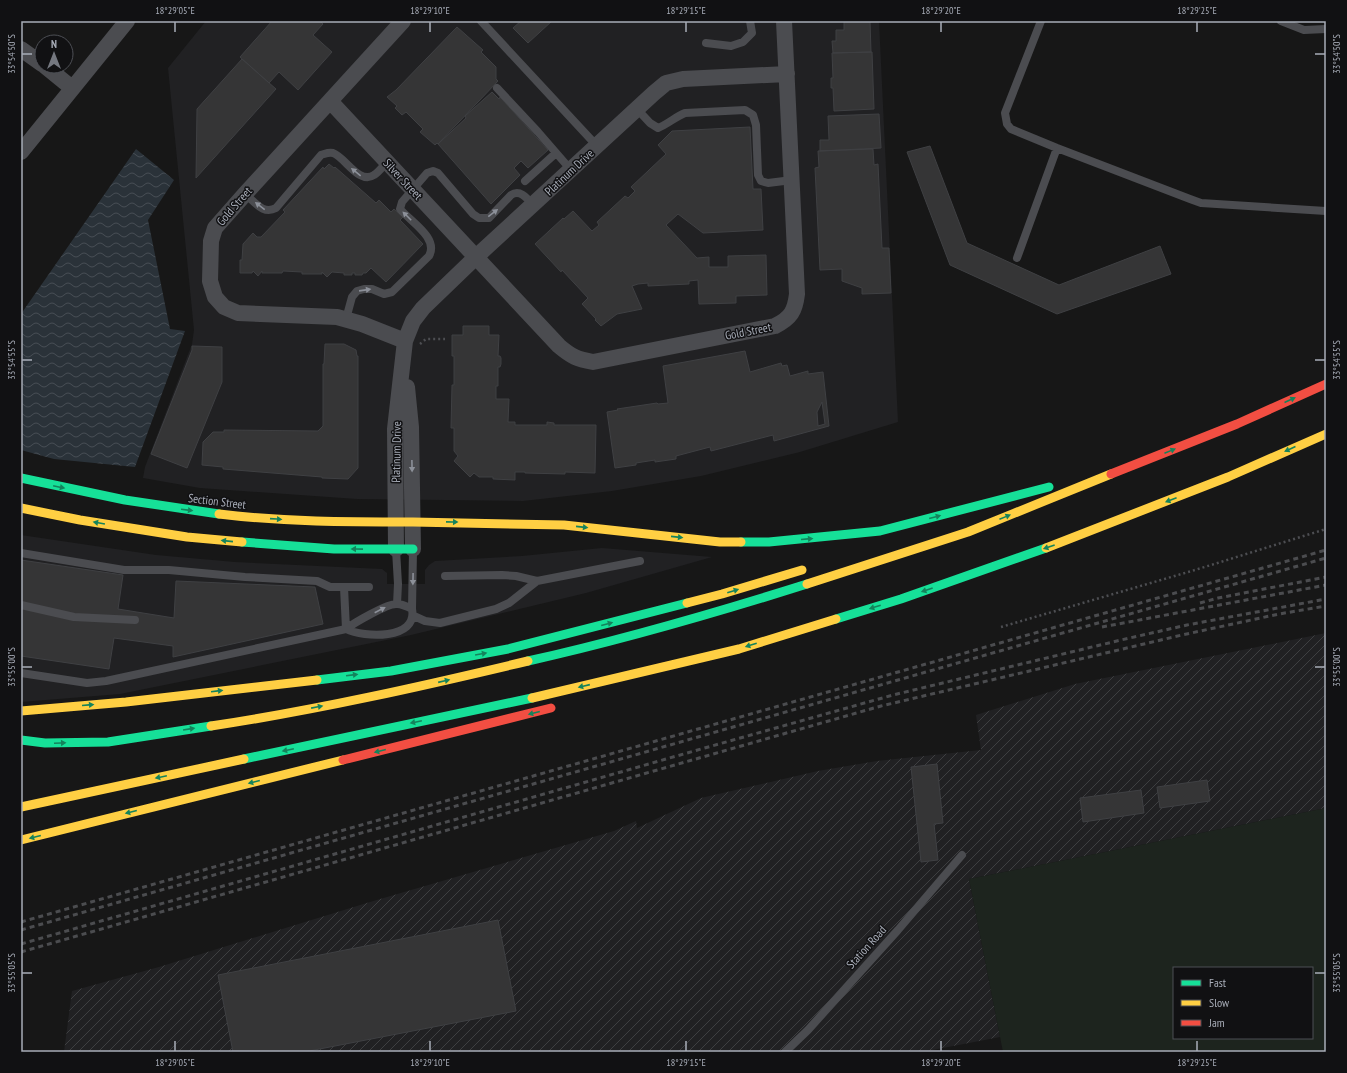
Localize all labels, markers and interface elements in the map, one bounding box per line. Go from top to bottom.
text: 18°29'05"E [155,4,195,17]
text: 18°29'10"E [410,4,450,17]
text: 18°29'15"E [666,4,706,17]
text: 18°29'20"E [921,4,961,17]
text: 18°29'25"E [1177,4,1217,17]
text: 33°54'50"S [5,34,18,74]
north arrow [34,34,74,74]
text: 33°54'50"S [1330,34,1343,74]
text: N [51,37,57,51]
street label: Platinum Drive [541,146,597,198]
street label: Silver Street [380,155,426,203]
one-way arrow [350,167,361,176]
street label: Gold Street [213,183,255,228]
one-way arrow [254,202,265,210]
one-way arrow [487,209,498,218]
one-way arrow [402,212,412,221]
one-way arrow [359,287,371,293]
street label: Gold Street [724,319,773,343]
text: 33°54'55"S [5,340,18,380]
text: 33°54'55"S [1330,340,1343,380]
one-way arrow [1284,397,1295,403]
street label: Platinum Drive [388,421,404,483]
one-way arrow [1164,447,1176,453]
one-way arrow [1284,447,1296,453]
one-way arrow [409,460,415,473]
one-way arrow [53,484,65,490]
street label: Section Street [187,490,247,512]
one-way arrow [1164,497,1176,503]
one-way arrow [181,506,193,513]
one-way arrow [929,514,941,520]
one-way arrow [999,514,1011,520]
one-way arrow [270,516,282,523]
one-way arrow [446,519,459,525]
one-way arrow [93,520,105,526]
one-way arrow [576,524,588,530]
one-way arrow [671,534,683,540]
one-way arrow [801,535,813,542]
one-way arrow [221,537,234,544]
one-way arrow [1043,544,1055,550]
one-way arrow [350,546,363,552]
one-way arrow [410,573,416,586]
one-way arrow [920,587,932,593]
one-way arrow [727,588,739,594]
one-way arrow [869,604,881,610]
one-way arrow [374,607,386,613]
one-way arrow [601,620,613,626]
one-way arrow [745,642,757,648]
text: 33°55'00"S [5,647,18,687]
text: 33°55'00"S [1330,647,1343,687]
one-way arrow [475,651,487,657]
one-way arrow [346,672,358,679]
one-way arrow [438,678,450,684]
one-way arrow [577,683,590,689]
one-way arrow [211,688,223,695]
one-way arrow [82,702,94,709]
one-way arrow [311,704,323,710]
one-way arrow [527,710,540,716]
one-way arrow [409,720,422,726]
one-way arrow [183,726,195,732]
one-way arrow [54,740,67,746]
one-way arrow [282,747,295,753]
one-way arrow [374,748,386,754]
one-way arrow [155,774,167,780]
one-way arrow [248,779,260,785]
one-way arrow [125,809,137,815]
one-way arrow [29,834,41,840]
street label: Station Road [843,922,889,972]
text: 33°55'05"S [5,953,18,993]
text: 33°55'05"S [1330,953,1343,993]
legend [1173,967,1313,1039]
text: Fast [1209,975,1227,990]
text: Slow [1209,995,1230,1010]
text: Jam [1208,1015,1225,1030]
text: 18°29'05"E [155,1056,195,1069]
text: 18°29'10"E [410,1056,450,1069]
text: 18°29'15"E [666,1056,706,1069]
text: 18°29'20"E [921,1056,961,1069]
text: 18°29'25"E [1177,1056,1217,1069]

